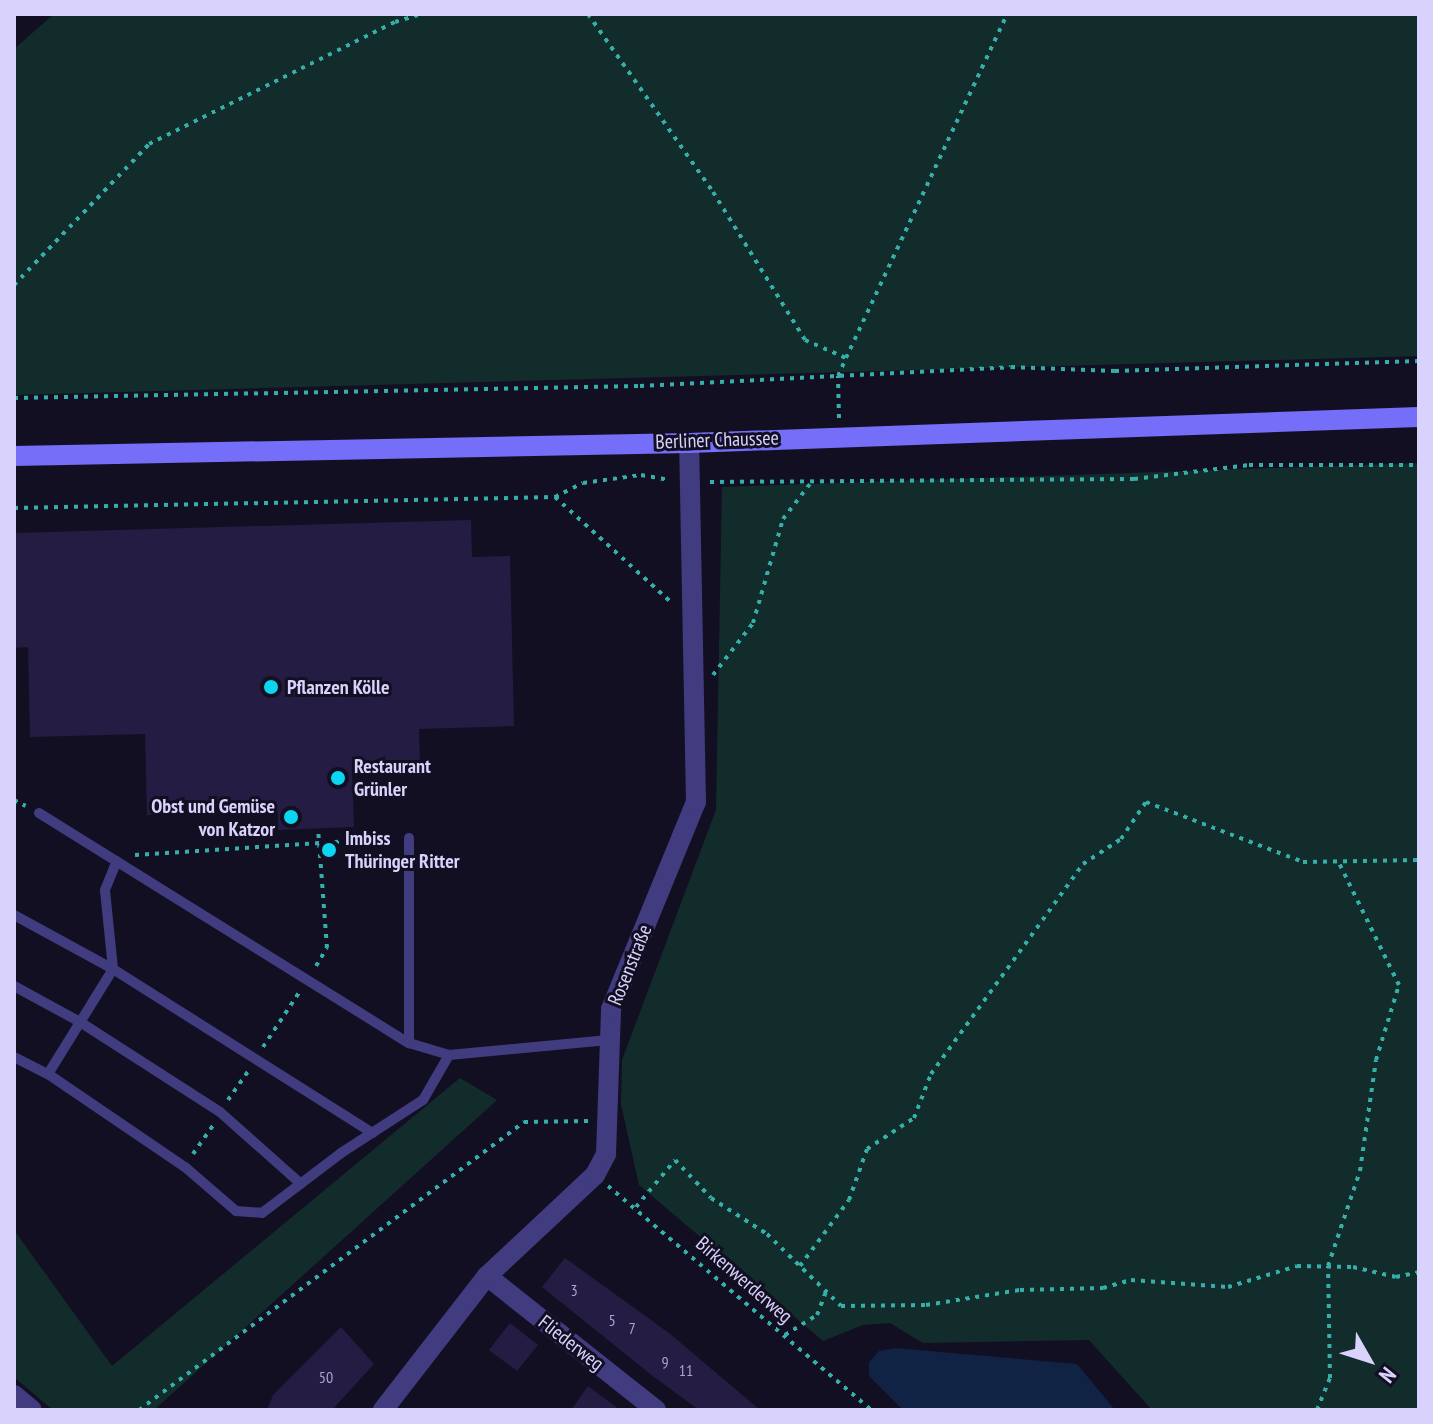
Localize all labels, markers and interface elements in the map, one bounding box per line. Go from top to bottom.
street label: Berliner Chaussee [655,426,779,454]
place label: Pflanzen Kölle [287,675,390,699]
marker: Pflanzen Kölle [262,678,280,696]
place label: Restaurant Grünler [354,754,431,801]
marker: Restaurant Grünler [329,769,347,787]
place label: Obst und Gemüse von Katzor [151,794,275,841]
marker: Obst und Gemüse von Katzor [282,808,300,826]
place label: Imbiss Thüringer Ritter [345,826,460,873]
marker: Imbiss Thüringer Ritter [320,841,338,859]
street label: Rosenstraße [603,921,657,1009]
street label: Birkenwerderweg [691,1232,797,1328]
house number: 3 [570,1280,578,1300]
street label: Fliederweg [534,1310,608,1376]
house number: 5 [608,1310,616,1330]
house number: 7 [628,1318,636,1338]
north arrow [1329,1320,1409,1400]
house number: 9 [661,1352,669,1372]
house number: 11 [679,1360,693,1380]
text: N [1373,1362,1402,1389]
house number: 50 [319,1367,333,1387]

